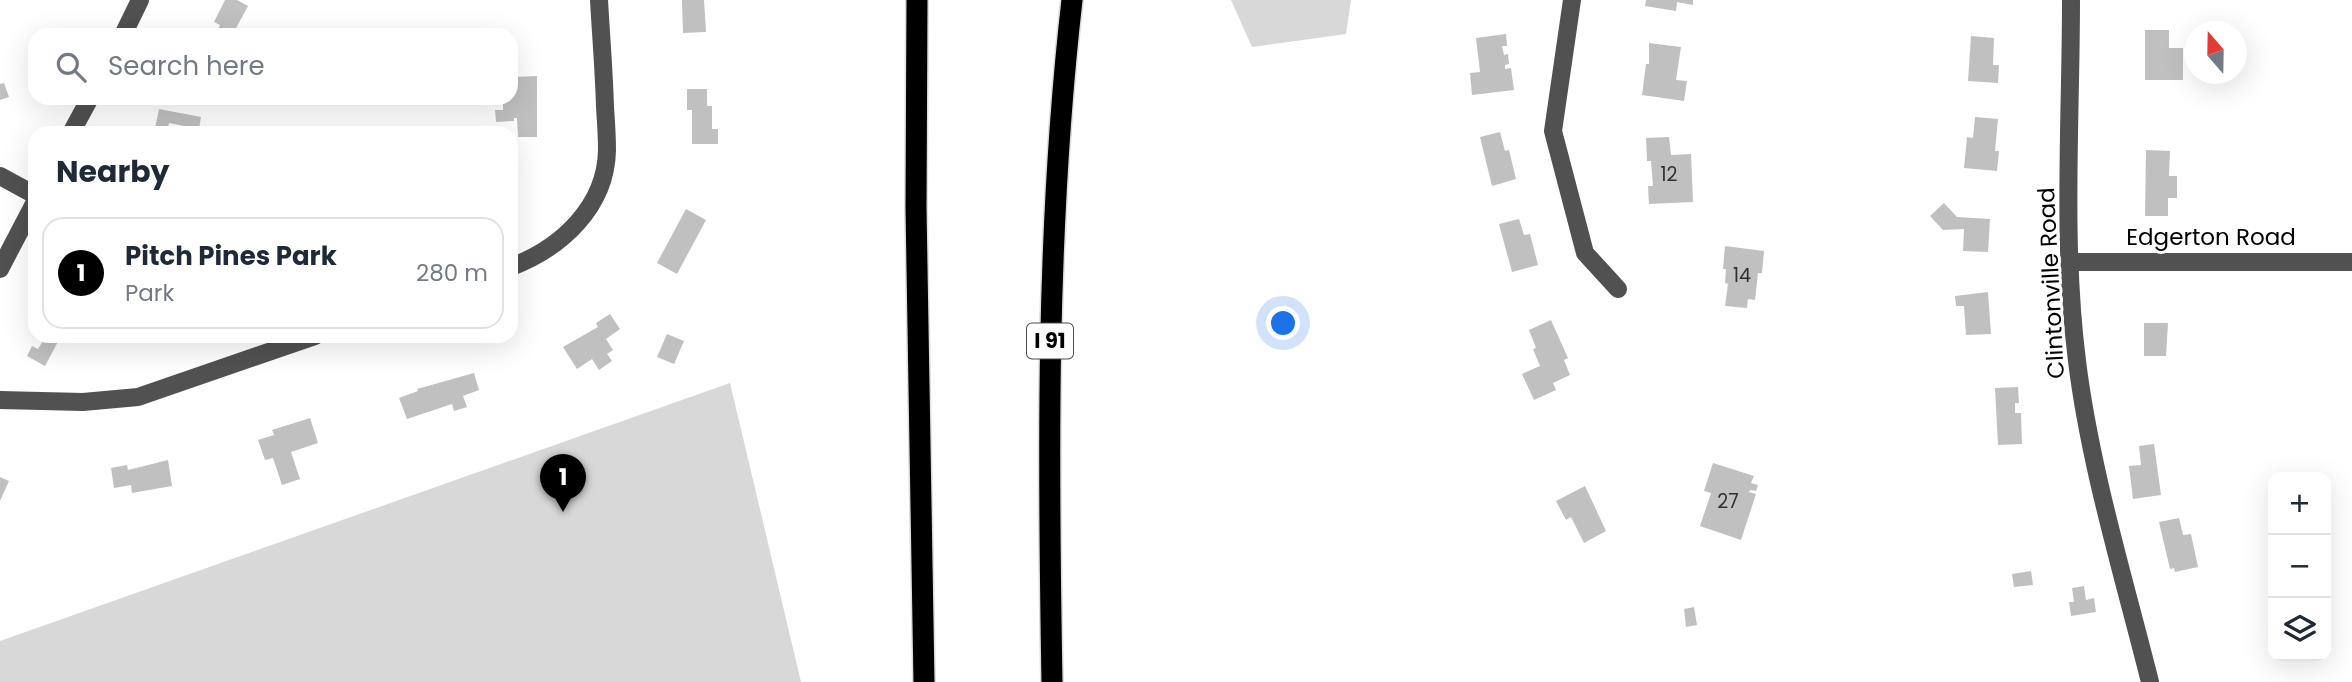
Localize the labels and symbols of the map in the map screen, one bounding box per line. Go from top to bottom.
north arrow [2184,21,2247,84]
house number: 12 [1660,161,1678,188]
street label: Clintonville Road [2030,186,2072,380]
street label: Edgerton Road [2126,221,2296,253]
house number: 14 [1733,262,1751,289]
your location [1266,306,1300,340]
road number: I 91 [1027,324,1073,358]
pin: 1 [540,454,586,512]
house number: 27 [1717,488,1739,515]

